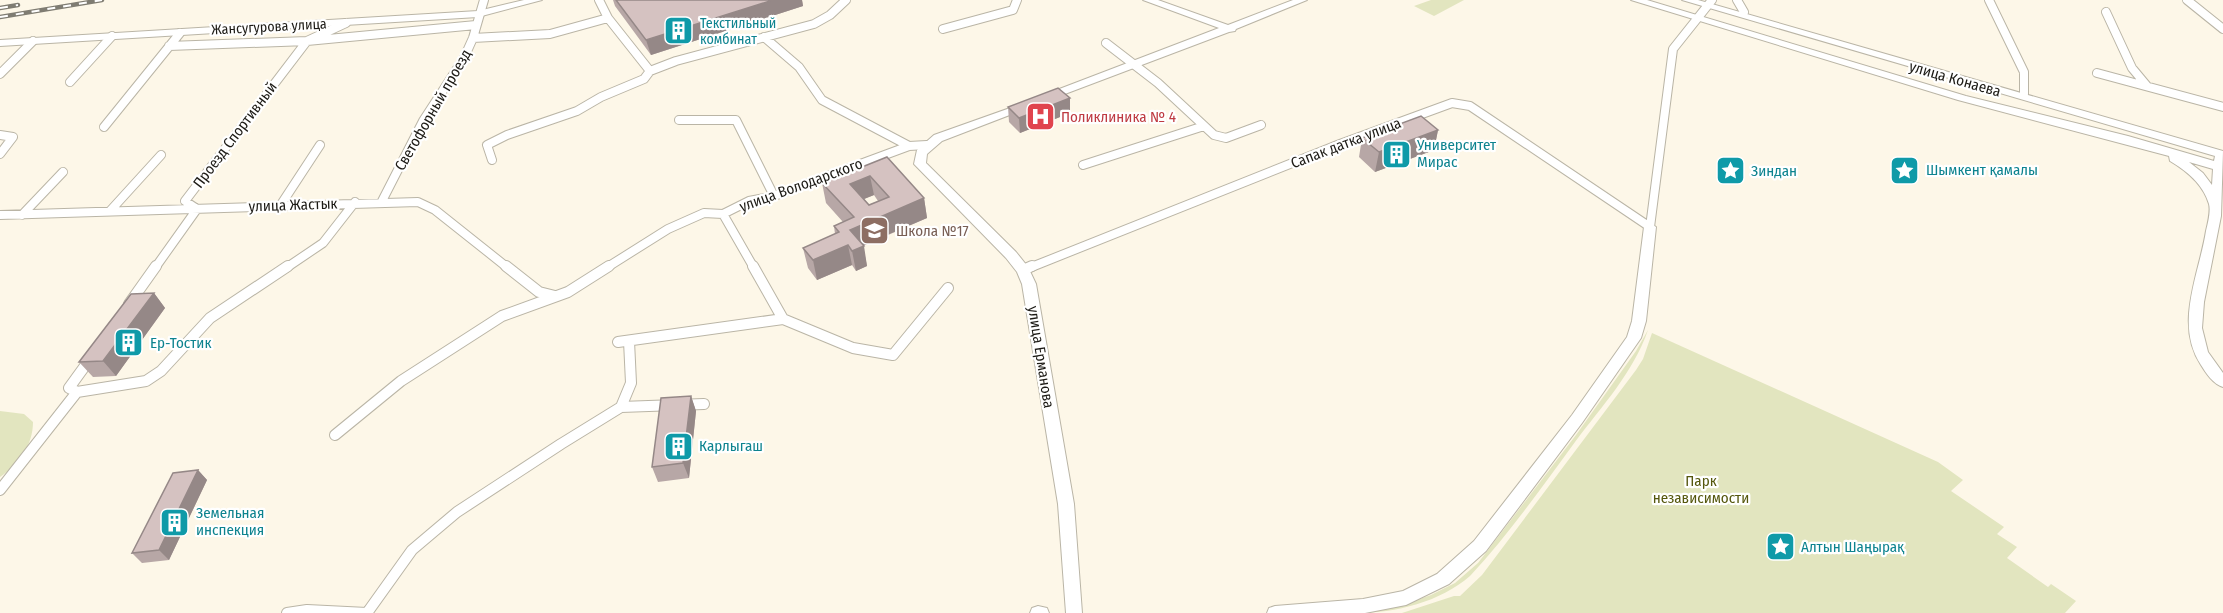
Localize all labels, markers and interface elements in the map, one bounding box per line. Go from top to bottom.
street label: Жансугурова улица [211,15,327,39]
building icon: Текстильный комбинат [663,15,695,47]
place label: Текстильный комбинат [700,15,776,48]
street label: Светофорный проезд [391,46,475,174]
street label: улица Конаева [1907,57,2003,101]
street label: Проезд Спортивный [189,78,281,192]
hospital icon: Поликлиника № 4 [1024,101,1056,133]
place label: Поликлиника № 4 [1061,108,1176,126]
street label: Сапак датка улица [1288,114,1404,172]
place label: Университет Мирас [1416,136,1497,171]
building icon: Университет Мирас [1380,138,1412,170]
street label: улица Володарского [737,154,865,216]
place icon: Шымкент қамалы [1889,154,1921,186]
place icon: Зиндан [1714,155,1746,187]
place label: Шымкент қамалы [1926,161,2038,179]
place label: Зиндан [1751,162,1797,180]
street label: улица Жастык [248,194,338,216]
school or university icon: Школа №17 [859,215,891,247]
place label: Школа №17 [896,222,969,240]
street label: улица Ерманова [1024,305,1058,409]
building icon: Ер-Тостик [113,327,145,359]
place label: Ер-Тостик [150,334,211,352]
building icon: Карлыгаш [662,430,694,462]
place label: Карлыгаш [699,437,763,455]
park label: Парк независимости [1653,472,1749,507]
place label: Земельная инспекция [196,504,264,539]
building icon: Земельная инспекция [159,506,191,538]
place icon: Алтын Шаңырақ [1764,531,1796,563]
place label: Алтын Шаңырақ [1801,538,1905,556]

